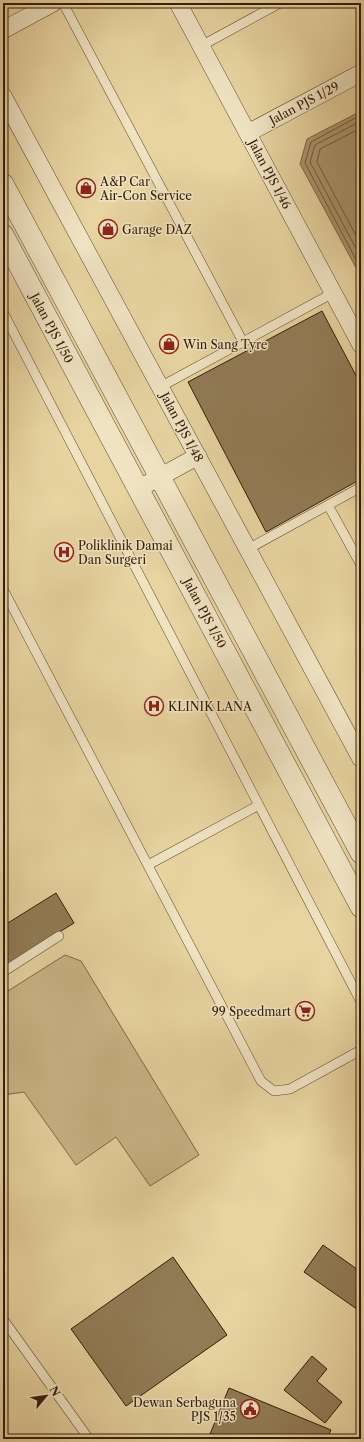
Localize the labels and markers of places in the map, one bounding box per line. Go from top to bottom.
place label: A&P Car Air-Con Service [99,174,192,203]
shop icon: A&P Car Air-Con Service [75,177,97,199]
shop icon: Garage DAZ [97,218,119,240]
place label: Garage DAZ [122,222,192,237]
shop icon: Win Sang Tyre [158,333,180,355]
place label: Win Sang Tyre [182,337,268,352]
place label: Poliklinik Damai Dan Surgeri [78,538,173,567]
hospital icon: Poliklinik Damai Dan Surgeri [53,541,75,563]
hospital icon: KLINIK LANA [143,695,165,717]
place label: KLINIK LANA [168,699,253,714]
supermarket icon: 99 Speedmart [294,1000,316,1022]
place label: 99 Speedmart [212,1004,292,1019]
place label: Dewan Serbaguna PJS 1/35 [133,1395,237,1424]
public building icon: Dewan Serbaguna PJS 1/35 [239,1398,261,1420]

